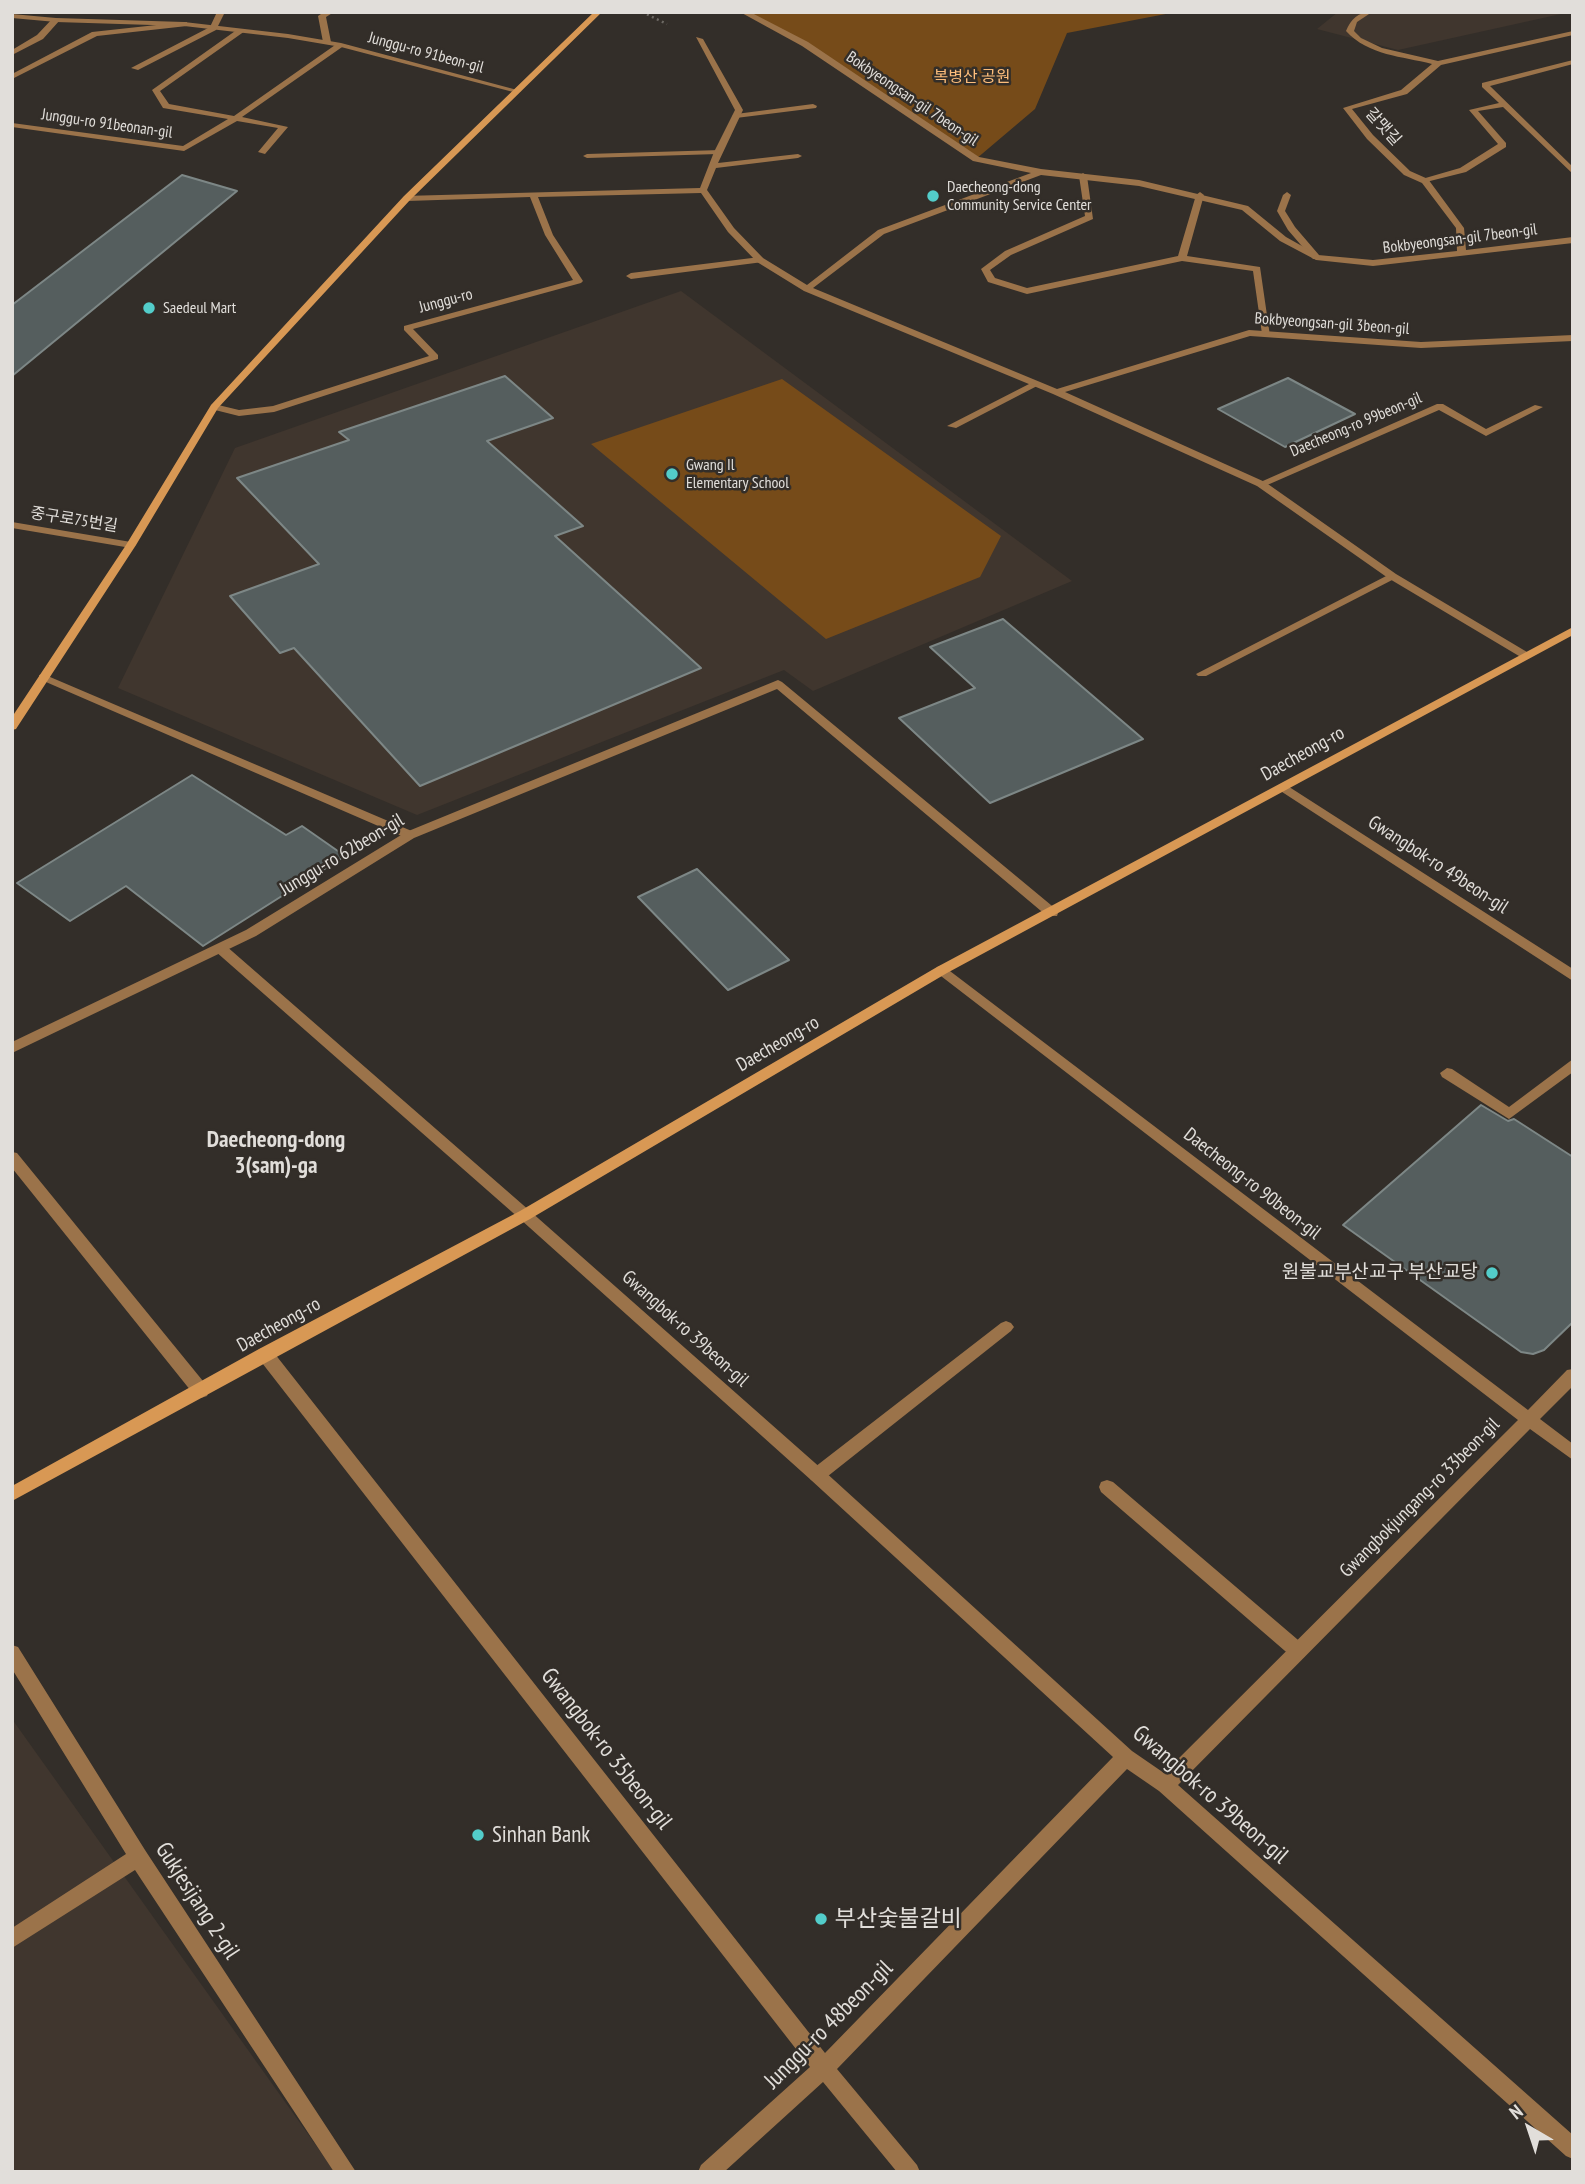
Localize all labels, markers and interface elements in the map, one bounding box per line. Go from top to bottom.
street label: Junggu-ro 91beon-gil [366,28,486,78]
street label: Bokbyeongsan-gil 7beon-gil [842,48,982,150]
park label: 복병산 공원 [934,67,1010,87]
street label: 갈맷길 [1361,104,1405,150]
street label: Junggu-ro 91beonan-gil [40,105,174,143]
place label: Daecheong-dong Community Service Center [947,177,1091,215]
marker: Daecheong-dong Community Service Center [925,188,941,204]
street label: Bokbyeongsan-gil 7beon-gil [1382,220,1538,258]
street label: Junggu-ro [417,285,475,317]
place label: Saedeul Mart [163,298,236,318]
marker: Saedeul Mart [141,300,157,316]
street label: Bokbyeongsan-gil 3beon-gil [1254,309,1410,339]
street label: Daecheong-ro 99beon-gil [1287,389,1425,461]
place label: Gwang Il Elementary School [686,455,789,493]
marker: Gwang Il Elementary School [664,466,680,482]
street label: 중구로75번길 [29,504,119,536]
street label: Daecheong-ro [1257,722,1349,786]
street label: Junggu-ro 62beon-gil [276,809,408,901]
street label: Gwangbok-ro 49beon-gil [1364,811,1512,919]
street label: Daecheong-ro [733,1011,823,1077]
street label: Daecheong-ro 90beon-gil [1179,1123,1325,1245]
district label: Daecheong-dong 3(sam)-ga [207,1126,345,1180]
place label: 원불교부산교구 부산교당 [1282,1262,1478,1284]
marker: 원불교부산교구 부산교당 [1484,1265,1500,1281]
street label: Gwangbok-ro 39beon-gil [617,1266,753,1392]
street label: Daecheong-ro [233,1293,325,1357]
street label: Gwangbokjungang-ro 33beon-gil [1335,1413,1505,1583]
street label: Gwangbok-ro 35beon-gil [534,1663,678,1835]
street label: Gwangbok-ro 39beon-gil [1127,1720,1293,1870]
place label: Sinhan Bank [492,1821,590,1849]
marker: Sinhan Bank [470,1827,486,1843]
street label: Gukjesijang 2-gil [149,1837,245,1965]
place label: 부산숯불갈비 [835,1905,962,1933]
marker: 부산숯불갈비 [813,1911,829,1927]
street label: Junggu-ro 48beon-gil [759,1955,899,2095]
north arrow [1494,2093,1564,2163]
text: N [1504,2099,1527,2124]

